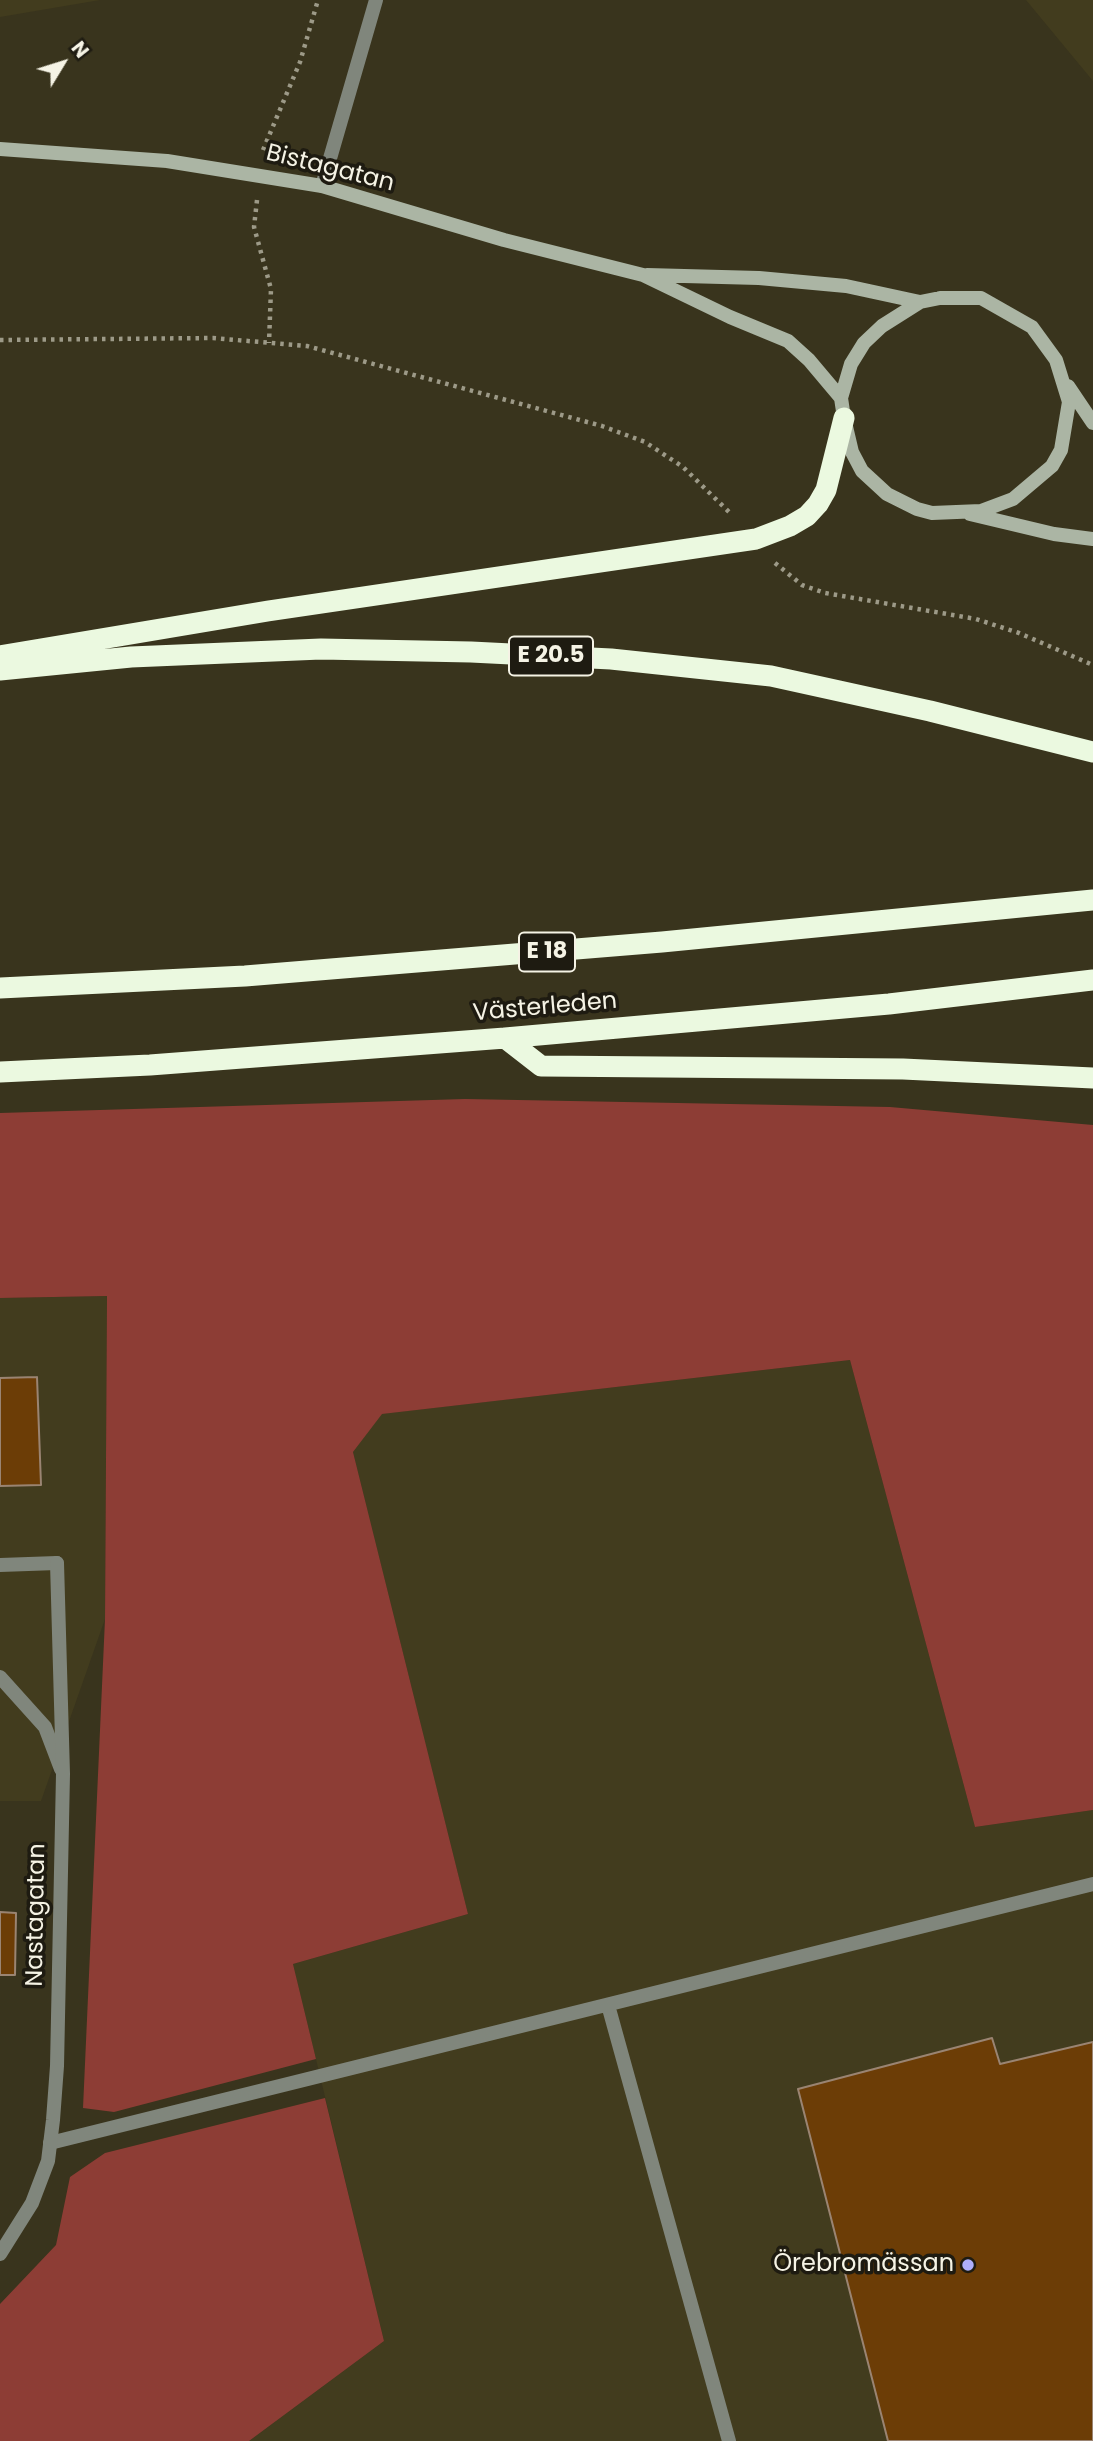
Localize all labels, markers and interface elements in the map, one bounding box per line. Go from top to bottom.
north arrow [28,28,98,98]
text: N [65,36,95,64]
street label: Bistagatan [263,139,397,199]
road number: E 20.5 [509,636,593,676]
road number: E 18 [519,932,575,972]
street label: Västerleden [472,987,618,1029]
street label: Nastagatan [21,1843,53,1987]
place label: Örebromässan [773,2251,954,2279]
marker: Örebromässan [960,2257,976,2273]

